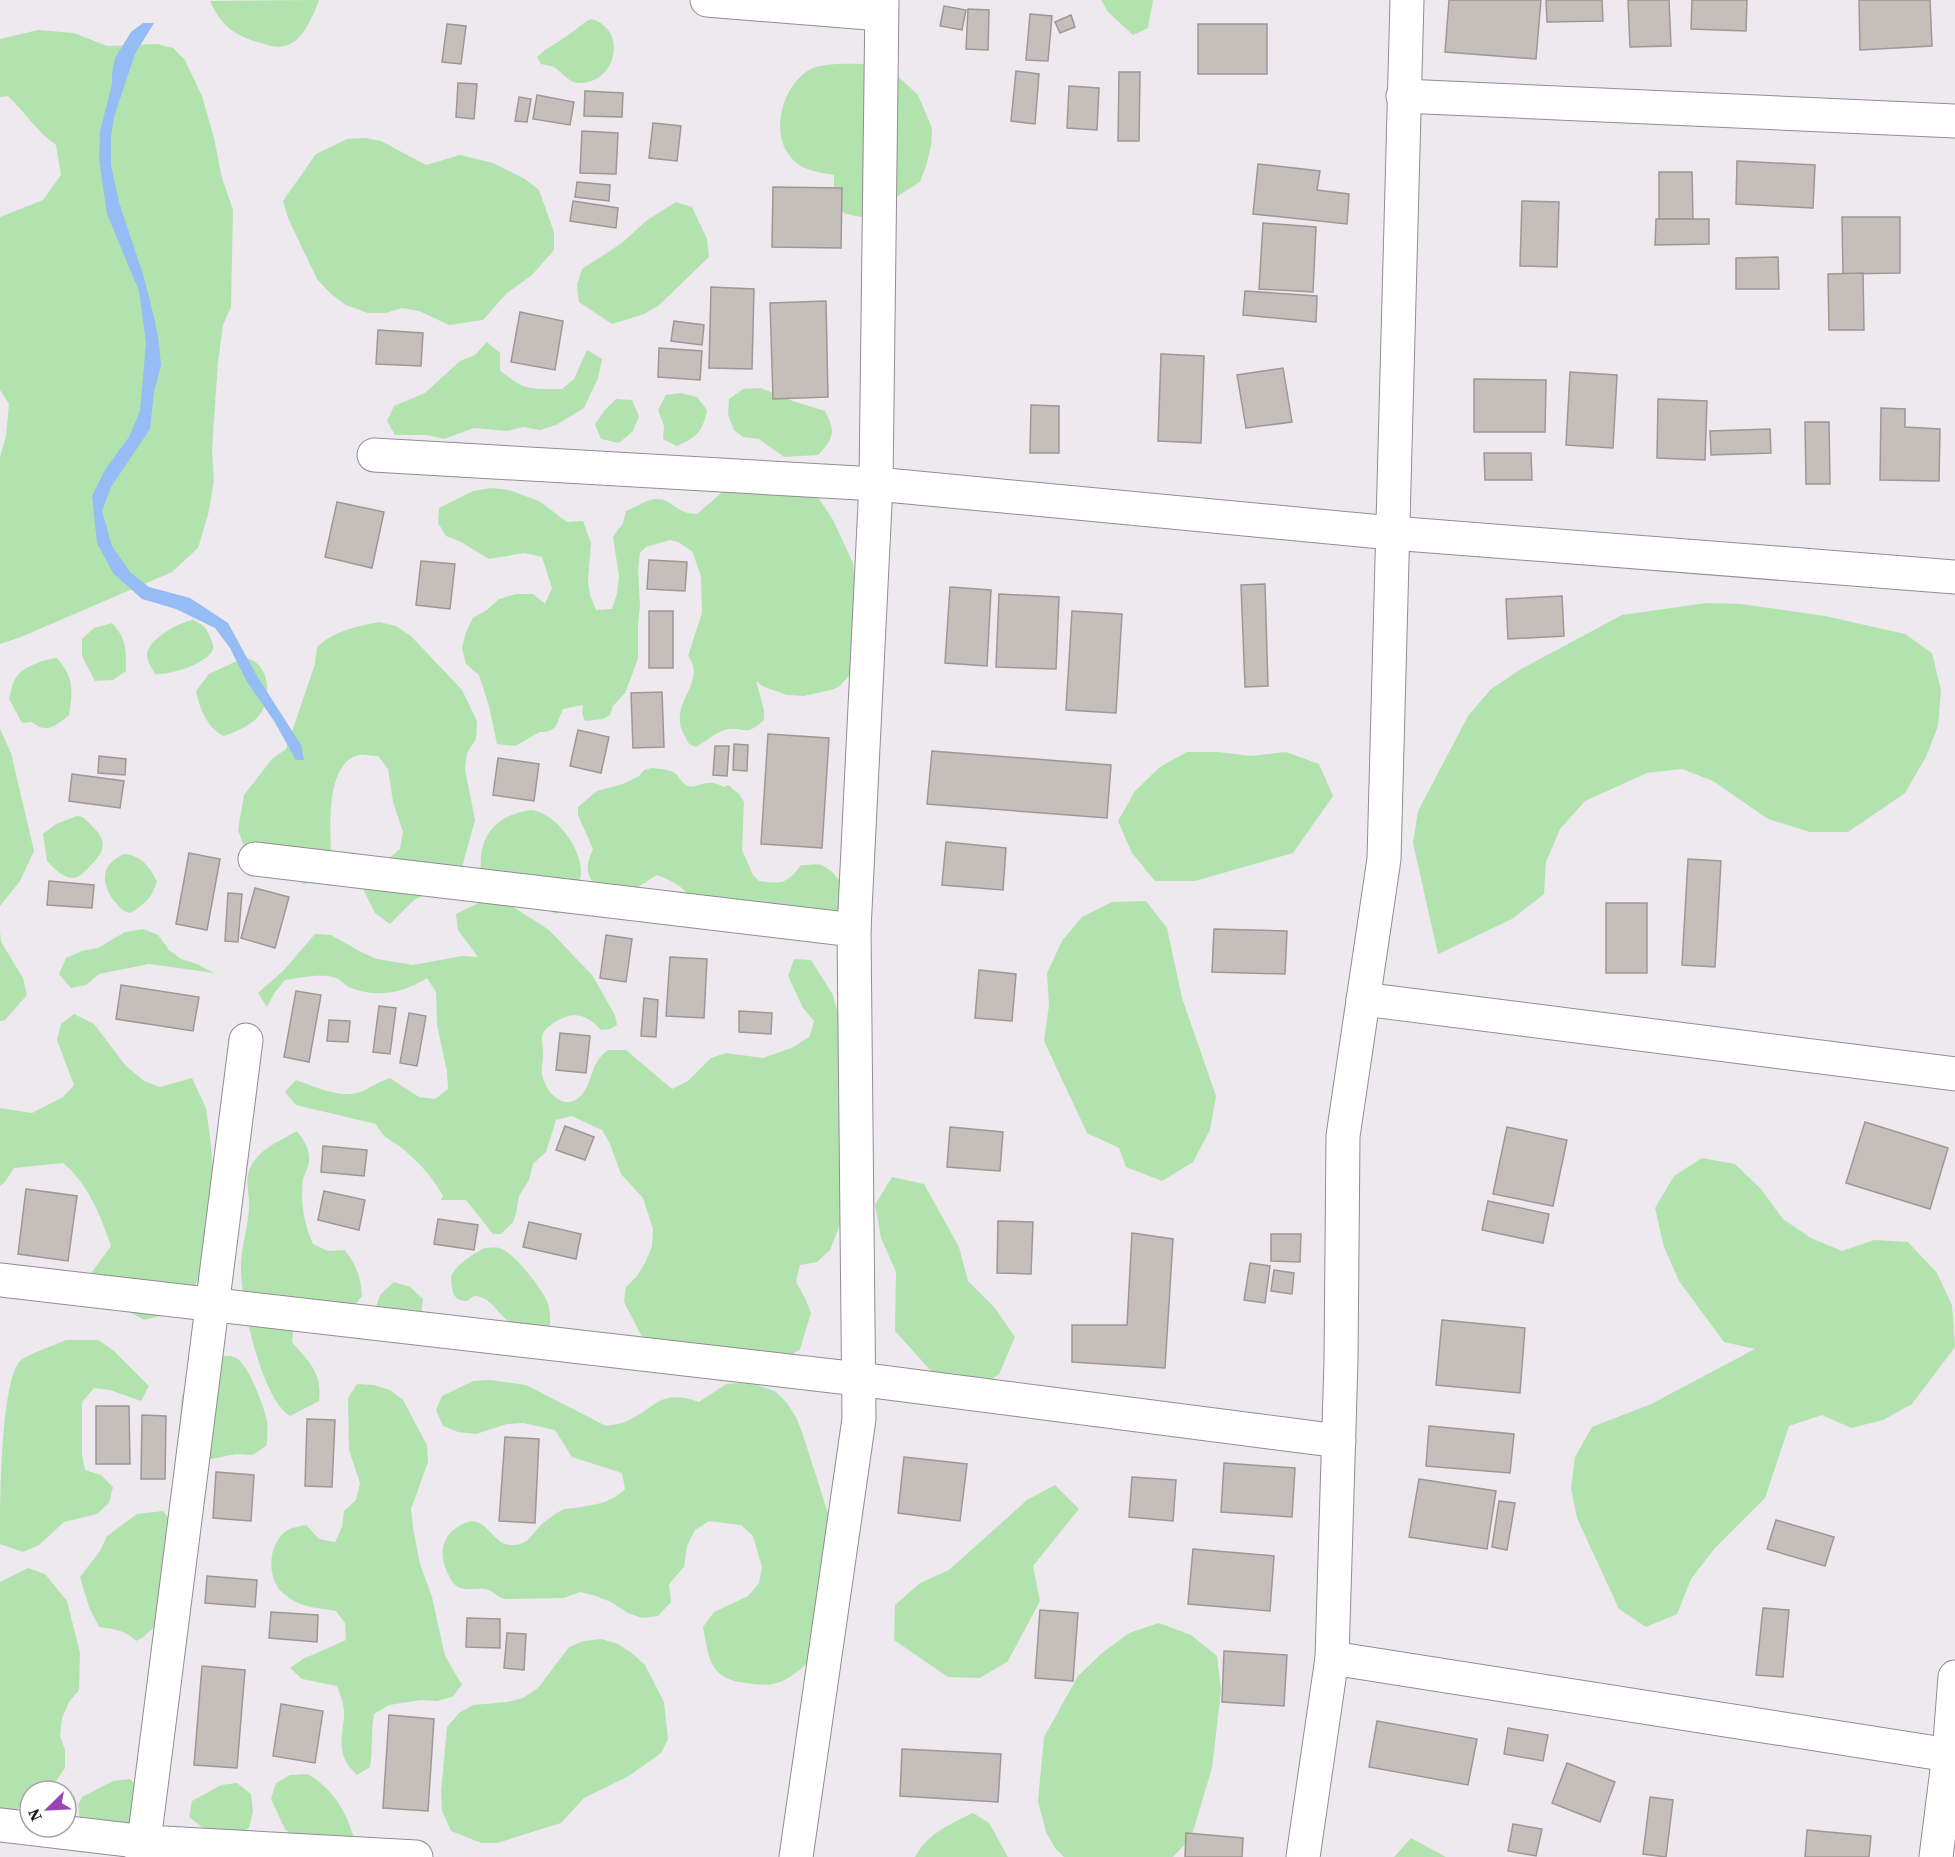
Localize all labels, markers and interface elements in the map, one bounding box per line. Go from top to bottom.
north arrow [18,1779,78,1839]
text: N [22,1805,47,1825]

